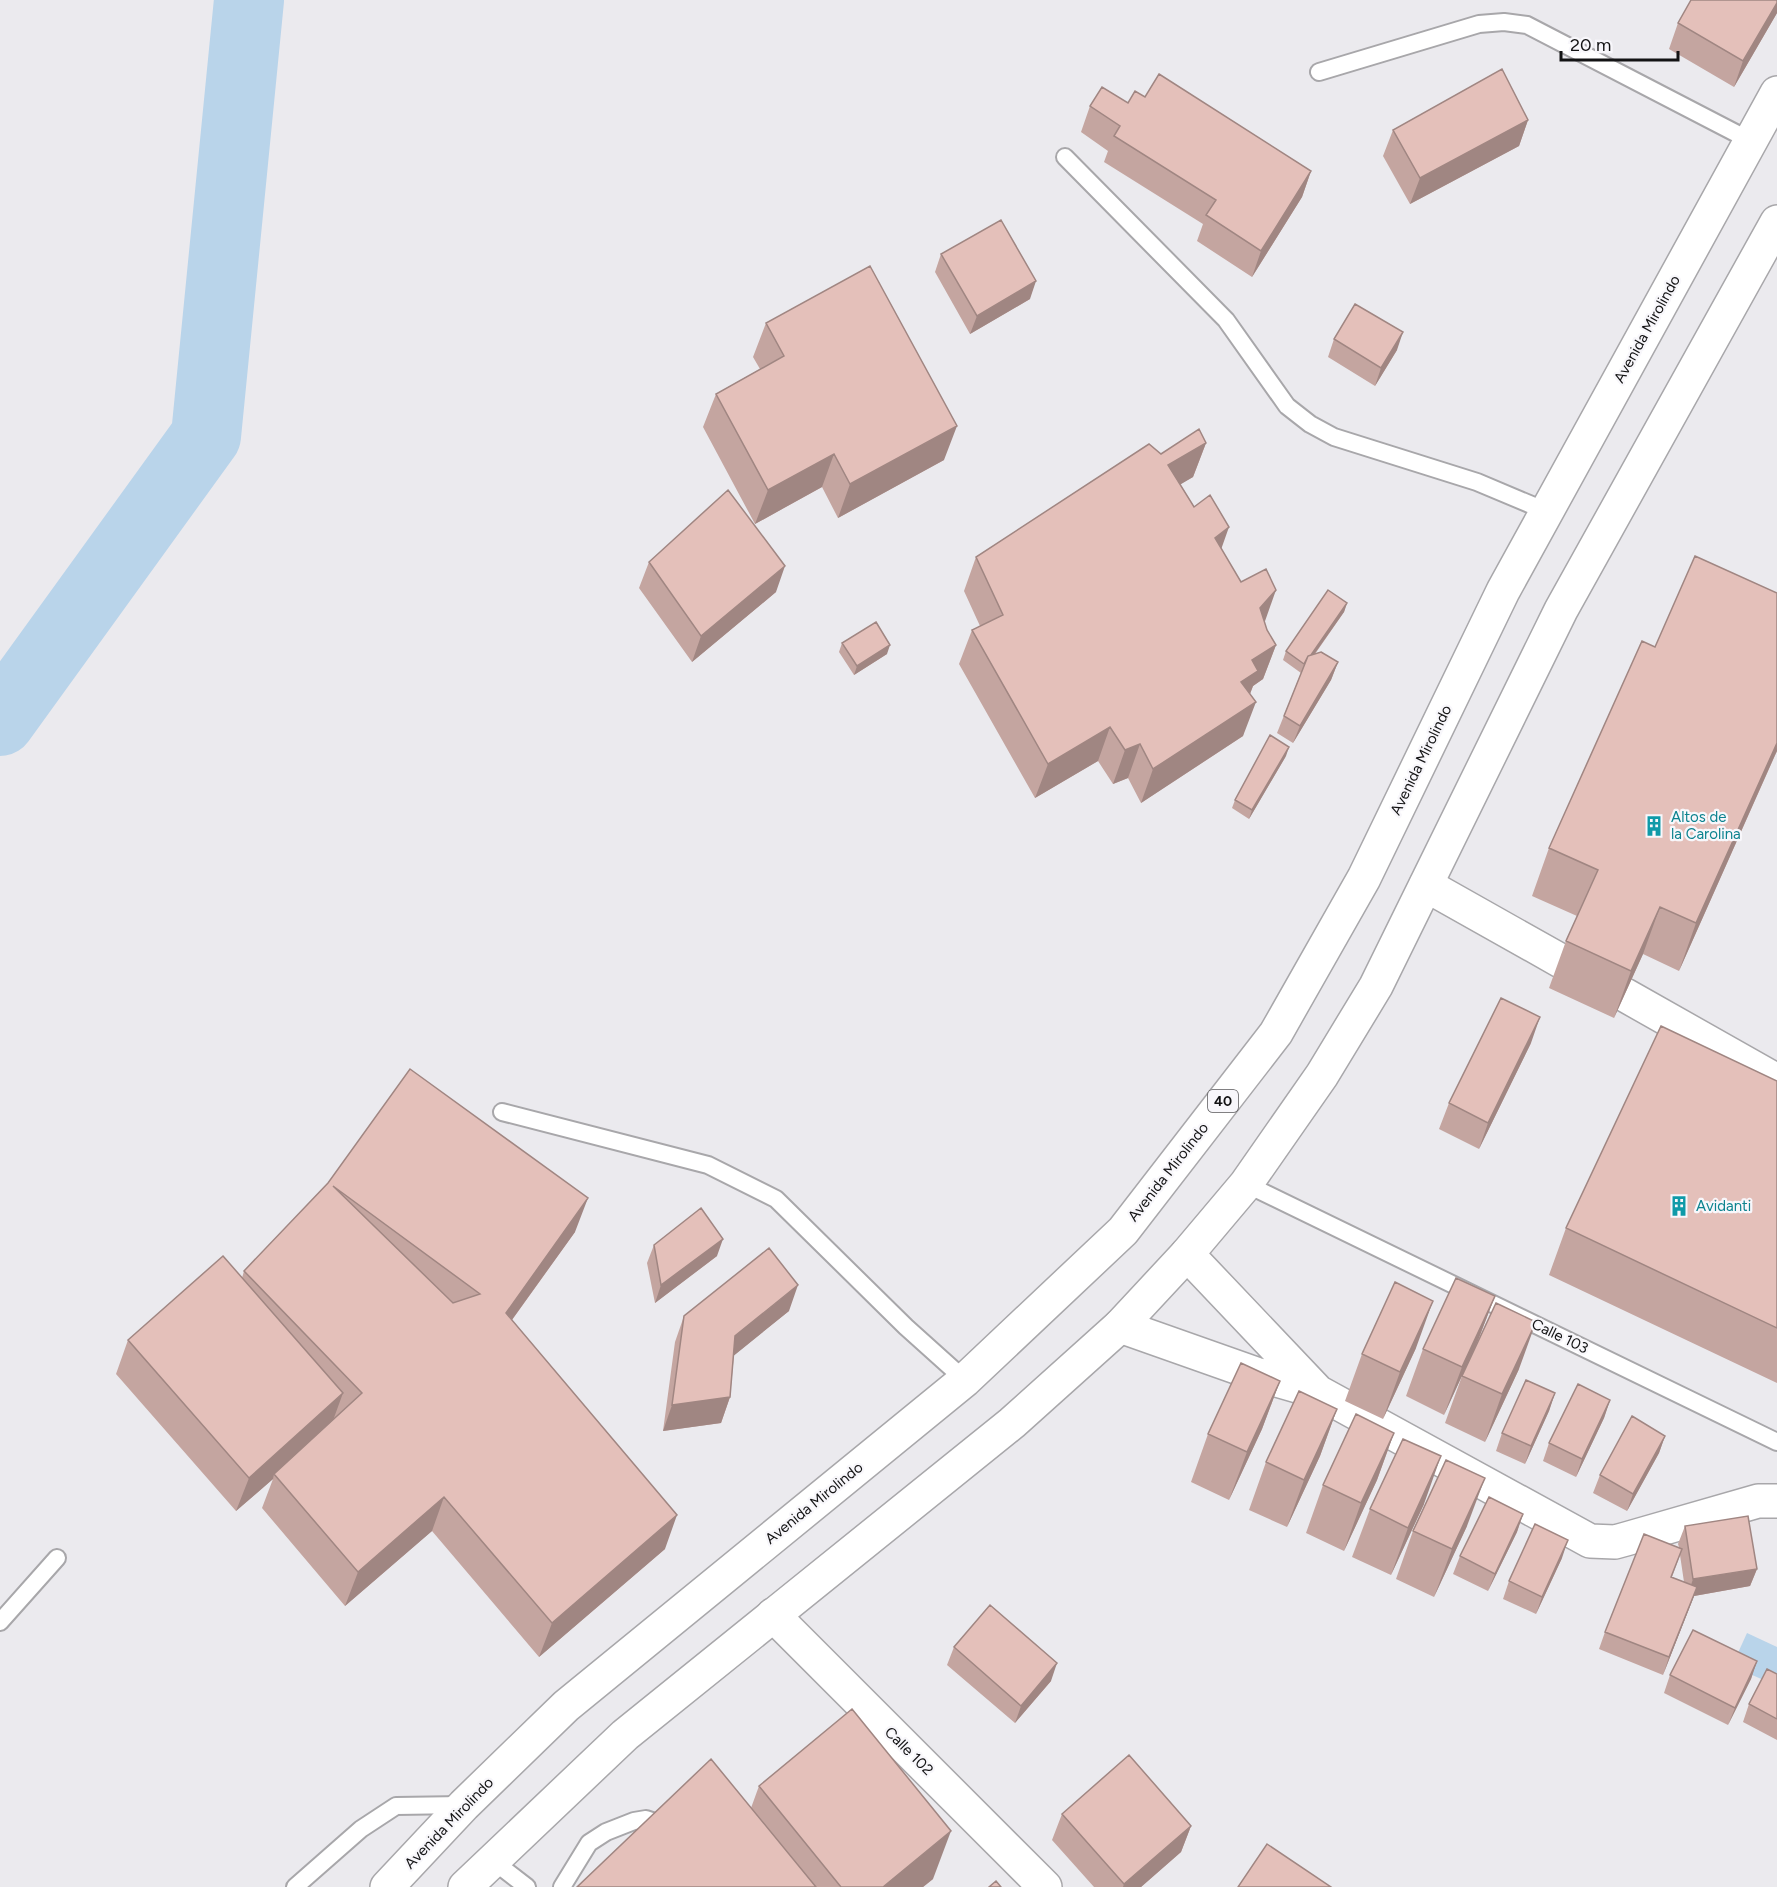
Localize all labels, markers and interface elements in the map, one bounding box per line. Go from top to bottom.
scale bar [1561,24,1678,62]
text: 20 m [1570,34,1611,56]
street label: Avenida Mirolindo [1610,272,1684,386]
street label: Avenida Mirolindo [1387,702,1456,818]
place label: Altos de la Carolina [1671,808,1741,843]
building icon: Altos de la Carolina [1642,814,1666,838]
road number: 40 [1208,1090,1238,1112]
street label: Avenida Mirolindo [1124,1119,1212,1225]
building icon: Avidanti [1667,1194,1691,1218]
place label: Avidanti [1696,1197,1751,1215]
street label: Calle 103 [1529,1315,1591,1357]
street label: Avenida Mirolindo [762,1458,867,1548]
street label: Calle 102 [881,1723,937,1779]
street label: Avenida Mirolindo [401,1773,497,1873]

